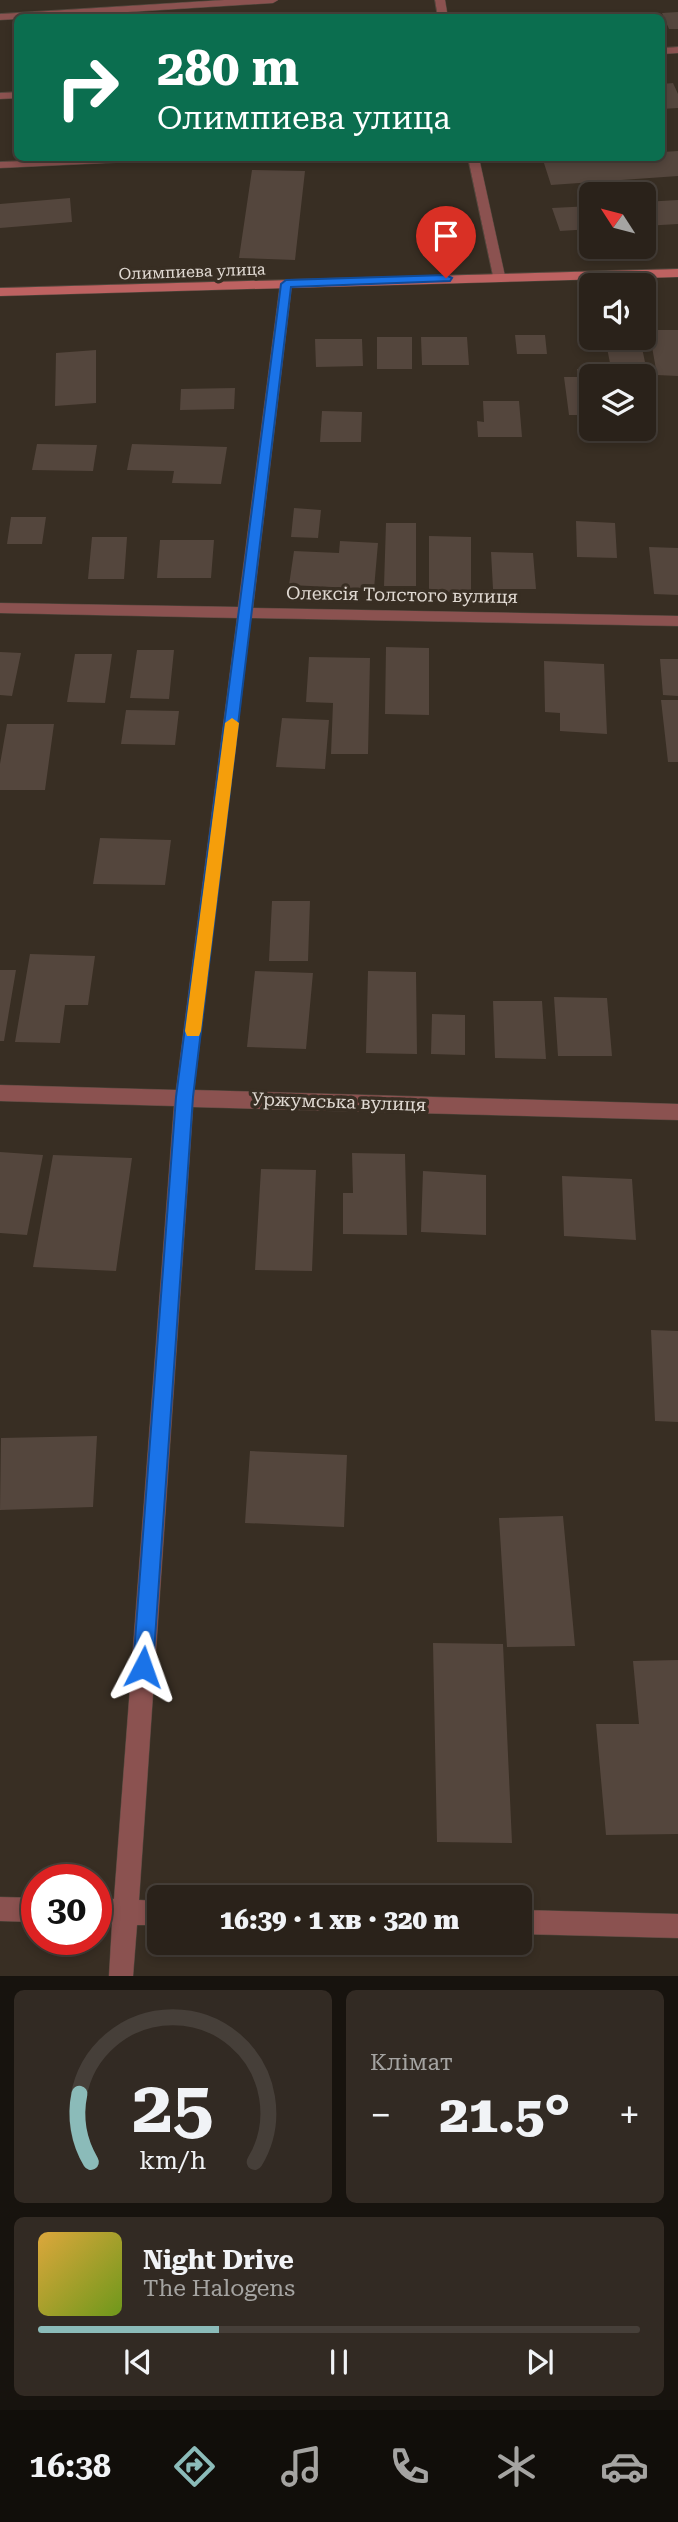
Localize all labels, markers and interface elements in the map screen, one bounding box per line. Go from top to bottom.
text: 280 m [157,40,299,97]
icon: right [42,42,133,133]
text: Олимпиева улица [157,99,451,137]
north arrow [579,182,656,259]
map controls [579,182,656,441]
pin [416,206,476,278]
icon: arrive [427,217,465,255]
street label: Олимпиева улица [118,259,266,284]
button: sound [579,273,656,350]
button: layers [579,364,656,441]
street label: Олексія Толстого вулиця [286,582,518,607]
street label: Уржумська вулиця [251,1088,427,1115]
position arrow [106,1630,180,1704]
speed limit sign: 30 [21,1864,112,1955]
text: 16:39 · 1 хв · 320 m [220,1905,459,1935]
text: Клімат [370,2049,453,2076]
text: 25 [132,2066,214,2151]
text: 21.5° [440,2084,570,2145]
text: − [370,2093,391,2137]
text: + [619,2093,640,2137]
text: km/h [140,2146,206,2175]
text: Night Drive [143,2245,294,2275]
text: The Halogens [143,2275,295,2302]
icon: previous [119,2343,157,2381]
icon: pause [320,2343,358,2381]
icon: next [521,2343,559,2381]
icon: directions [170,2442,219,2491]
icon: music [277,2442,326,2491]
icon: phone [385,2442,434,2491]
icon: climate [492,2442,541,2491]
icon: car [600,2442,649,2491]
text: 16:38 [29,2447,111,2485]

